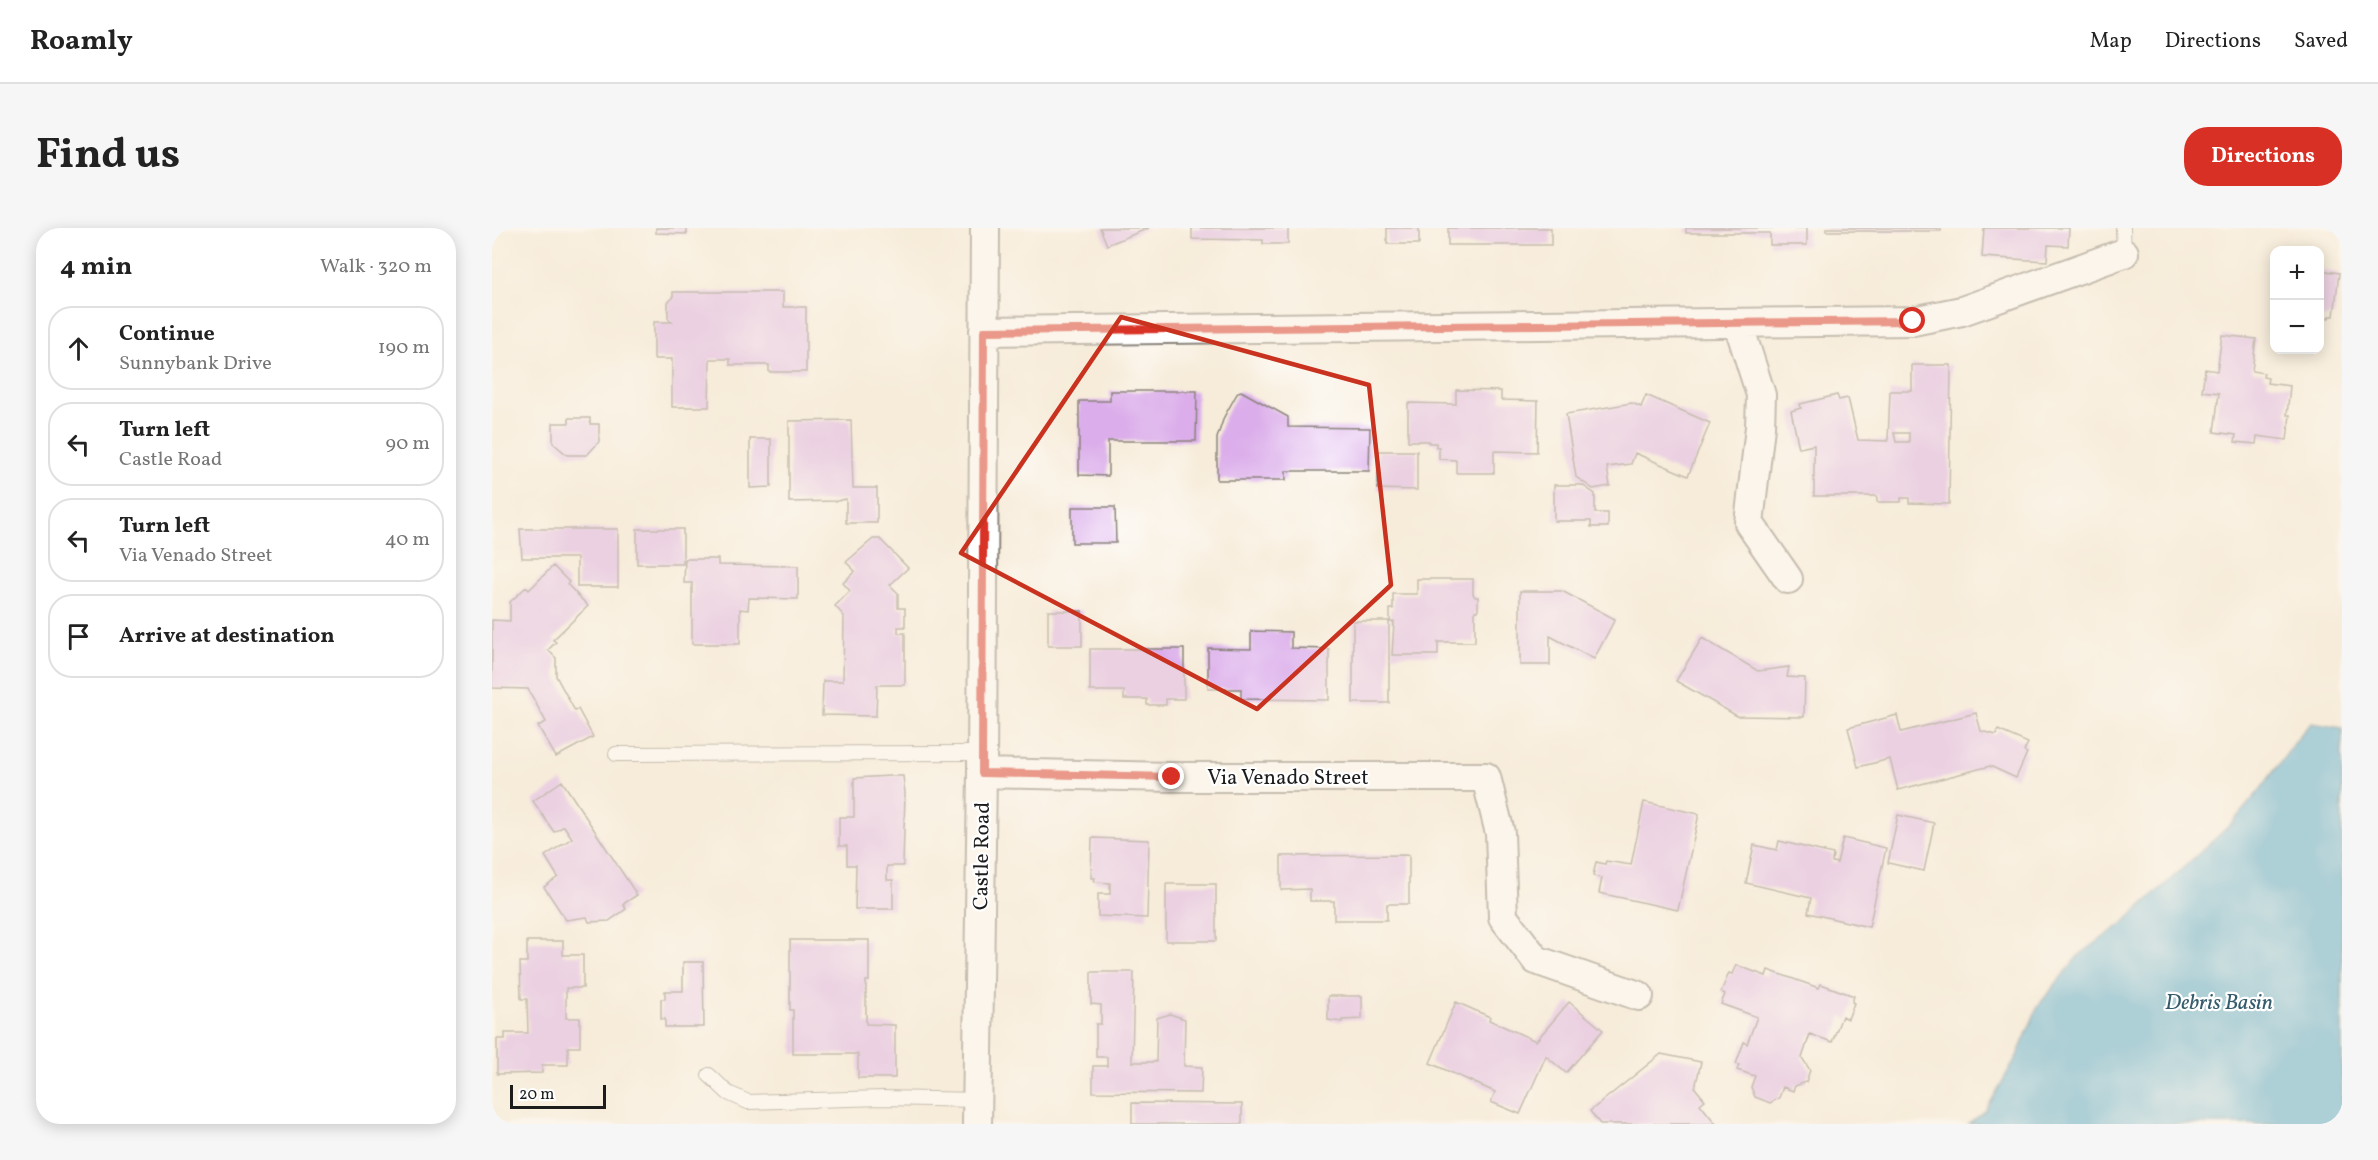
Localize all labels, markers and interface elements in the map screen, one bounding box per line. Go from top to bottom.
text: Roamly [30,22,133,61]
text: Map [2090,27,2132,56]
text: Directions [2165,27,2261,56]
text: Saved [2294,27,2348,56]
text: Find us [36,127,180,186]
button: Directions [2184,127,2342,186]
map controls [2270,246,2324,354]
button: + [2270,246,2324,300]
text: 4 min [60,249,132,285]
text: Walk · 320 m [320,253,432,281]
button: − [2270,300,2324,354]
route start [1899,307,1925,333]
text: Continue [119,319,215,350]
icon: ahead [62,332,95,365]
text: 190 m [378,334,430,362]
text: Sunnybank Drive [119,350,272,378]
text: Turn left [119,415,210,446]
icon: left [62,428,95,461]
text: 90 m [386,430,430,458]
text: Castle Road [119,446,222,474]
text: Turn left [119,511,210,542]
icon: left [62,524,95,557]
text: 40 m [385,526,430,554]
text: Via Venado Street [119,542,273,570]
icon: arrive [62,620,95,653]
text: Arrive at destination [119,621,335,652]
route end [1158,763,1184,789]
street label: Via Venado Street [1207,764,1369,793]
street label: Castle Road [967,802,998,910]
water label: Debris Basin [2165,988,2273,1019]
scale bar [510,1082,606,1110]
text: 20 m [519,1084,554,1106]

